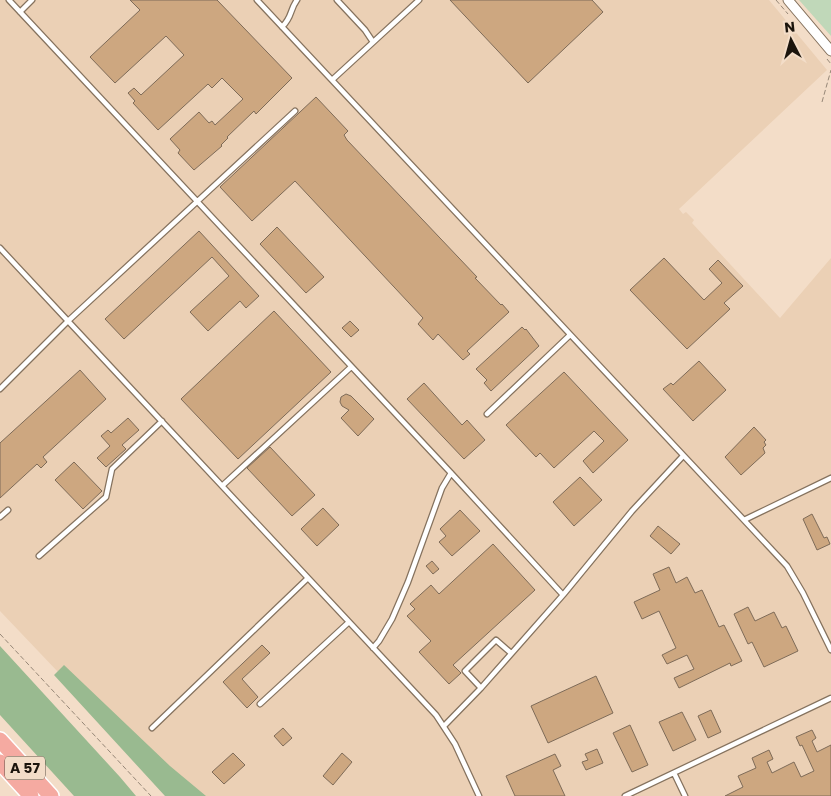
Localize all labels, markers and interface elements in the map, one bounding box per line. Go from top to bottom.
north arrow [766,15,816,65]
text: N [783,17,796,38]
road number: A 57 [5,756,45,780]

